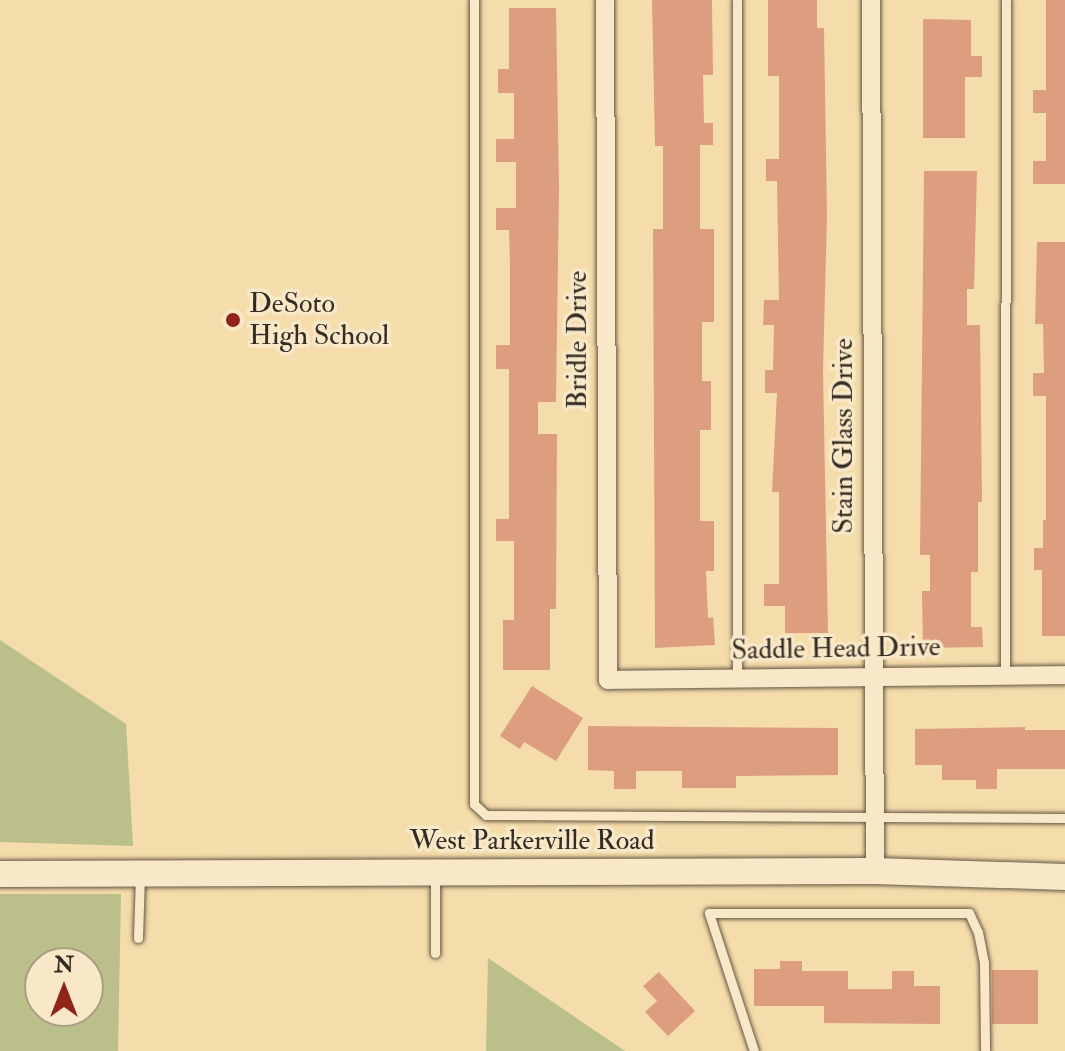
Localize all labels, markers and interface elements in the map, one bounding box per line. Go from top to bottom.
street label: Bridle Drive [561,271,595,409]
place label: DeSoto High School [249,287,389,353]
marker: DeSoto High School [224,311,242,329]
street label: Stain Glass Drive [827,338,861,534]
street label: Saddle Head Drive [731,630,941,668]
street label: West Parkerville Road [409,824,655,858]
north arrow [24,947,104,1027]
text: N [54,951,74,979]

